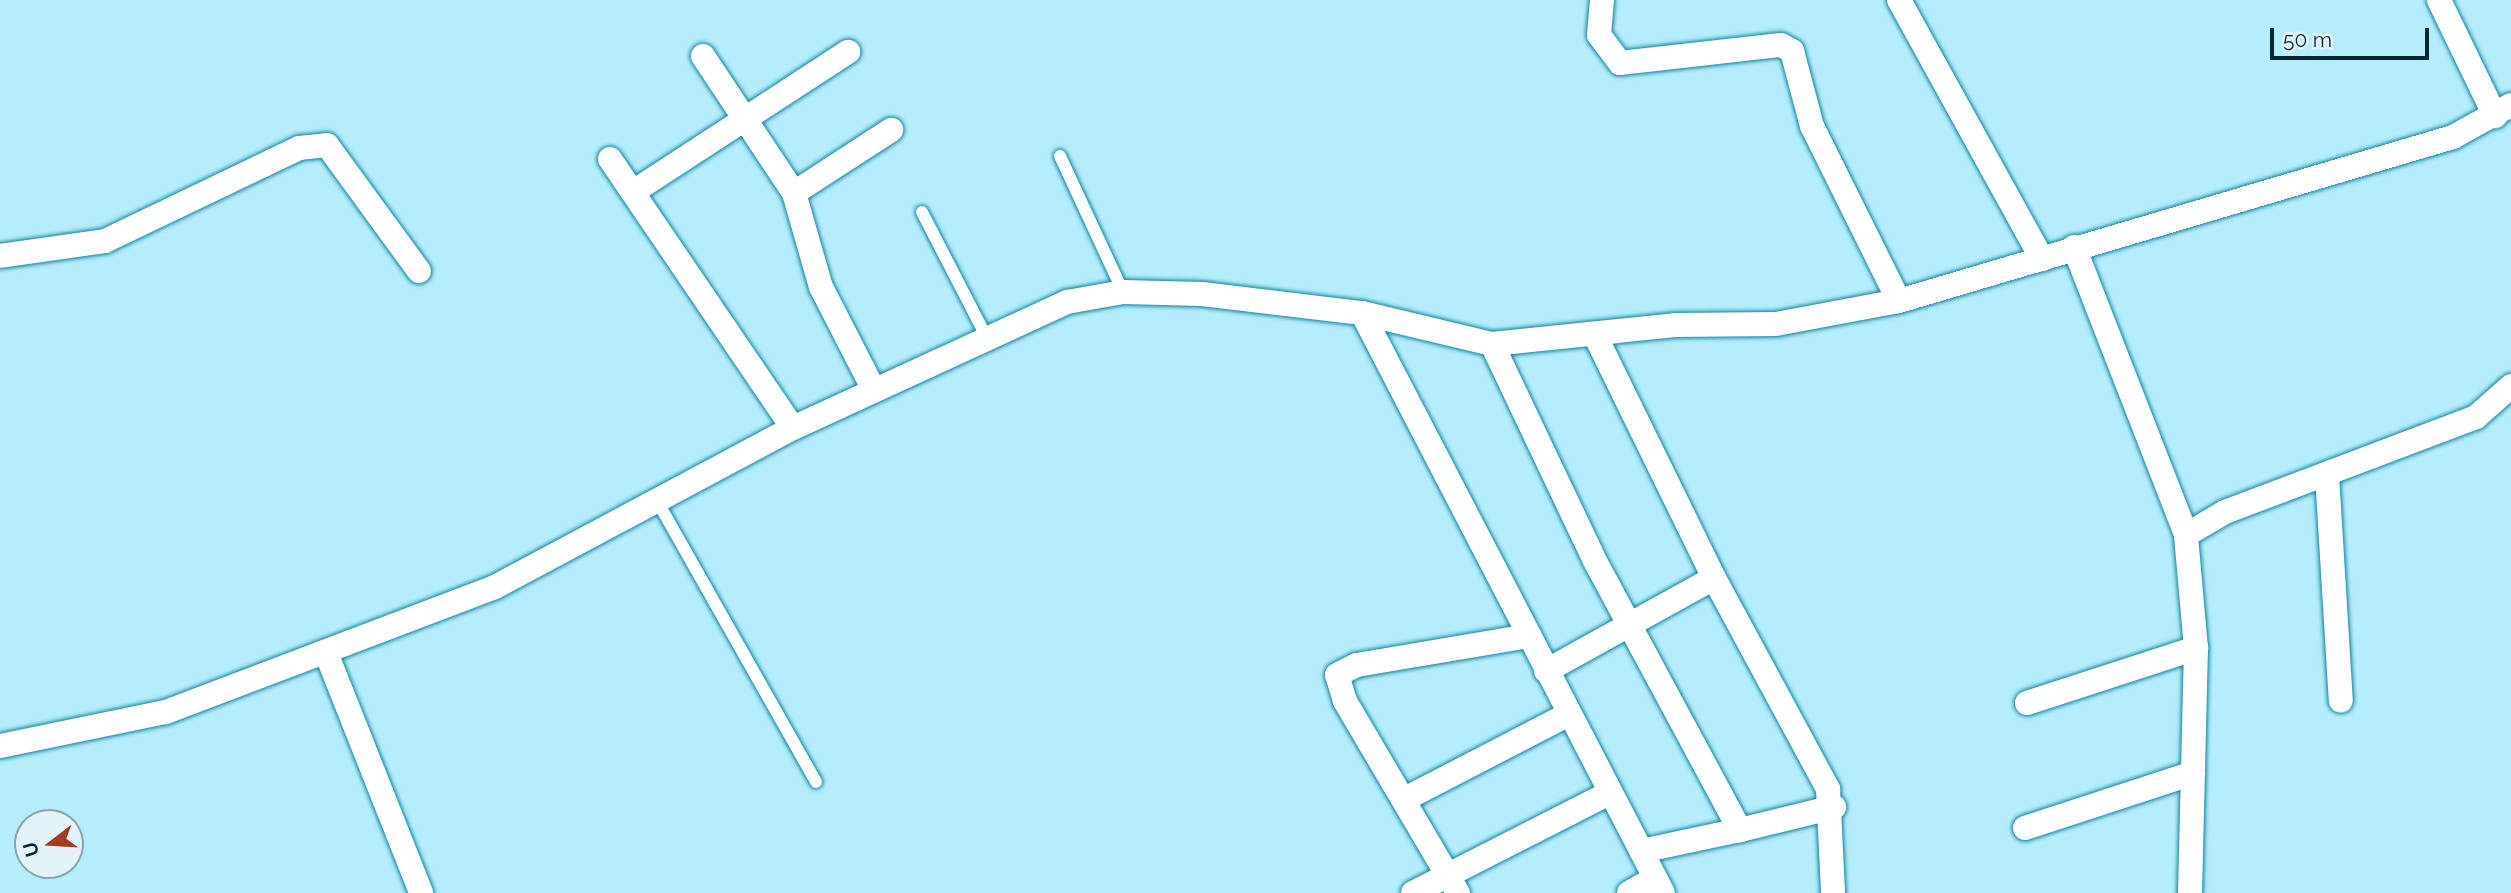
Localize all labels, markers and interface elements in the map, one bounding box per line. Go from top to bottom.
scale bar [2273,14,2432,58]
text: 50 m [2283,27,2332,52]
north arrow [14,809,84,879]
text: U [18,840,43,860]

